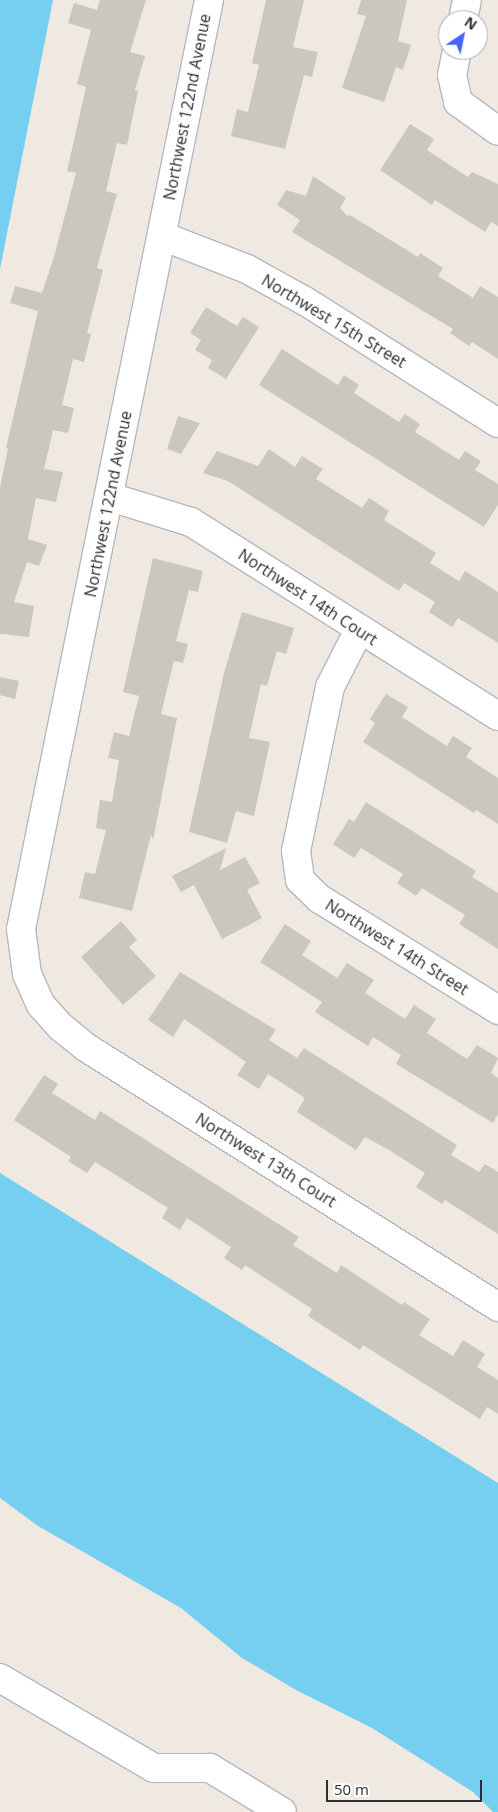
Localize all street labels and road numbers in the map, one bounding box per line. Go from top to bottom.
street label: Northwest 122nd Avenue [159,12,215,202]
street label: Northwest 15th Street [258,270,410,372]
street label: Northwest 122nd Avenue [80,409,136,599]
street label: Northwest 14th Court [235,545,381,649]
street label: Northwest 14th Street [322,895,472,999]
street label: Northwest 13th Court [192,1109,340,1211]

